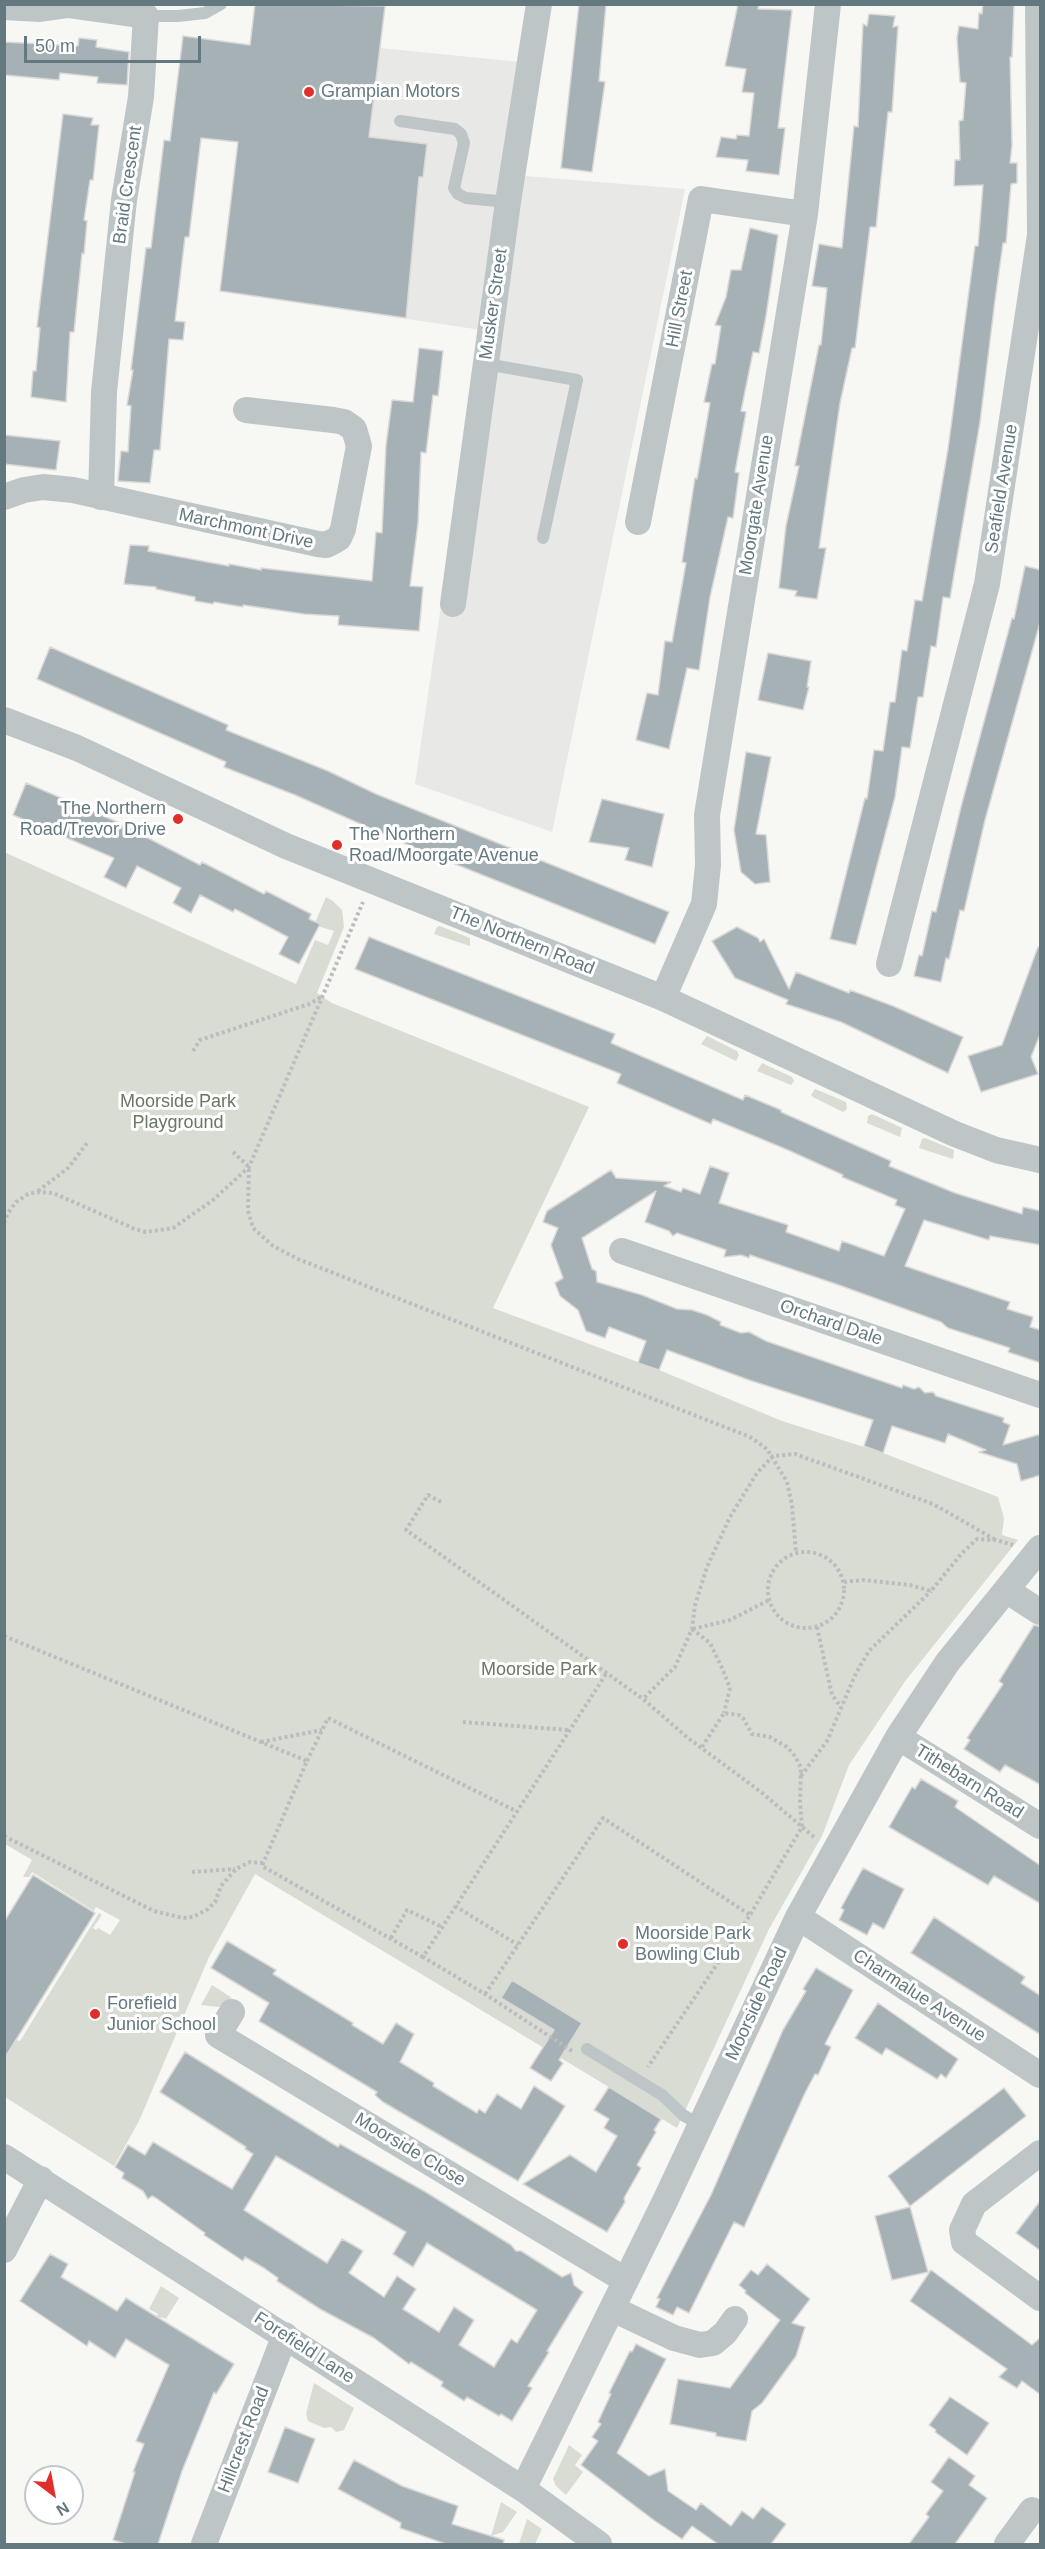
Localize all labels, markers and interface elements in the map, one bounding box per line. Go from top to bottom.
scale bar [27,24,204,62]
text: 50 m [35,36,75,56]
place label: Grampian Motors [321,81,460,103]
marker: Grampian Motors [302,85,316,99]
street label: Braid Crescent [109,125,147,245]
street label: Musker Street [476,247,512,361]
street label: Hill Street [662,269,698,349]
street label: Seafield Avenue [981,423,1023,555]
street label: Moorgate Avenue [735,433,779,577]
street label: Marchmont Drive [177,504,315,554]
place label: The Northern Road/Trevor Drive [20,798,166,840]
marker: The Northern Road/Trevor Drive [171,812,185,826]
place label: The Northern Road/Moorgate Avenue [349,824,539,866]
marker: The Northern Road/Moorgate Avenue [330,838,344,852]
street label: The Northern Road [447,902,597,980]
park label: Moorside Park Playground [120,1091,236,1134]
street label: Orchard Dale [777,1295,885,1351]
park label: Moorside Park [481,1659,597,1681]
street label: Tithebarn Road [911,1740,1027,1824]
place label: Moorside Park Bowling Club [635,1923,751,1966]
marker: Moorside Park Bowling Club [616,1937,630,1951]
street label: Moorside Road [721,1944,793,2064]
street label: Charmalue Avenue [849,1945,989,2047]
place label: Forefield Junior School [107,1993,216,2036]
marker: Forefield Junior School [88,2007,102,2021]
street label: Moorside Close [351,2109,469,2191]
street label: Forefield Lane [250,2308,358,2388]
street label: Hillcrest Road [214,2384,274,2496]
north arrow [24,2465,84,2525]
text: N [53,2499,72,2519]

